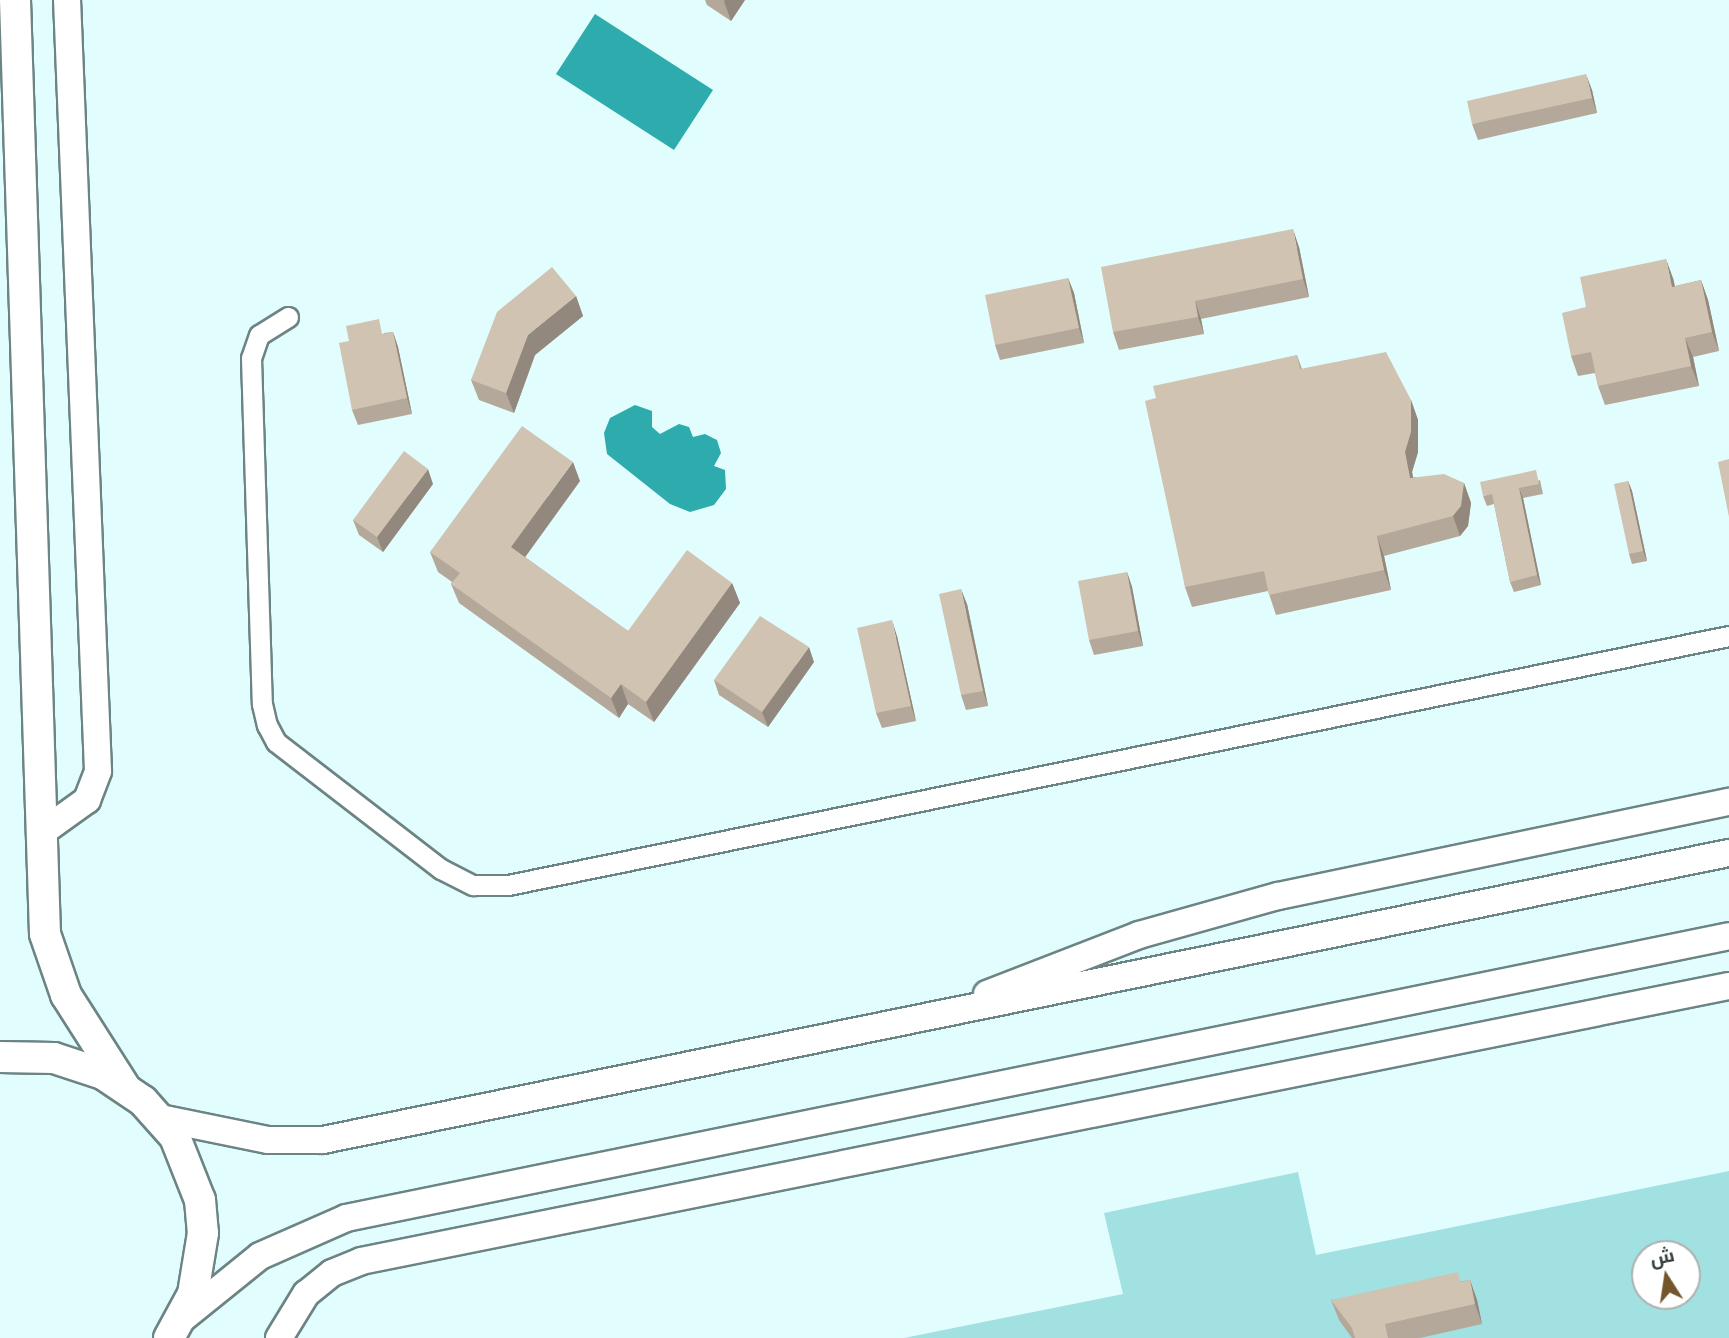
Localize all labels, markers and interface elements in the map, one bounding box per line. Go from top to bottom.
north arrow [1631,1240,1701,1310]
text: ش [1648,1243,1676,1270]

